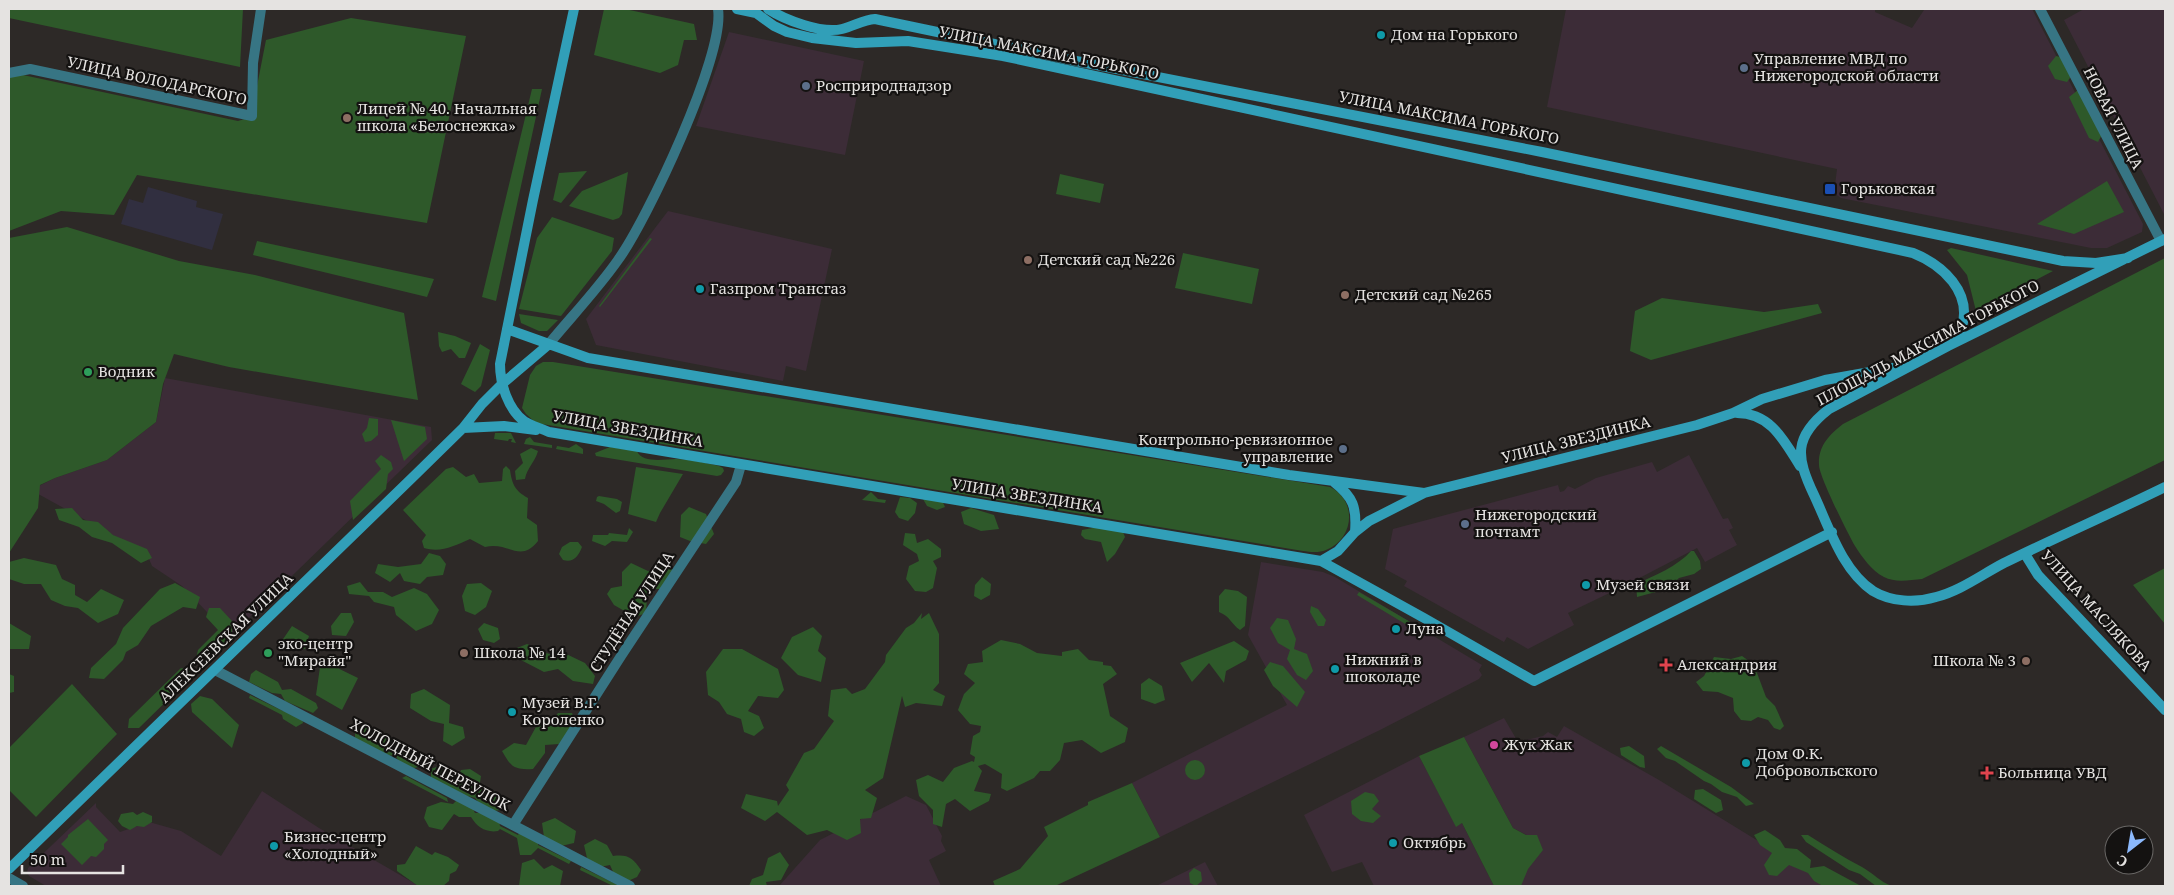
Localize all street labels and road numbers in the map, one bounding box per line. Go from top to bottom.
street label: УЛИЦА МАКСИМА ГОРЬКОГО [937,21,1161,83]
street label: УЛИЦА ВОЛОДАРСКОГО [65,51,249,109]
street label: НОВАЯ УЛИЦА [2079,63,2149,173]
street label: УЛИЦА МАКСИМА ГОРЬКОГО [1337,86,1561,148]
street label: ПЛОЩАДЬ МАКСИМА ГОРЬКОГО [1813,275,2042,410]
street label: УЛИЦА ЗВЕЗДИНКА [551,405,705,451]
street label: УЛИЦА ЗВЕЗДИНКА [1499,411,1653,467]
street label: УЛИЦА ЗВЕЗДИНКА [950,473,1104,517]
street label: УЛИЦА МАСЛЯКОВА [2037,546,2157,675]
street label: СТУДЁНАЯ УЛИЦА [585,547,678,676]
street label: АЛЕКСЕЕВСКАЯ УЛИЦА [154,568,297,707]
street label: ХОЛОДНЫЙ ПЕРЕУЛОК [347,713,514,815]

